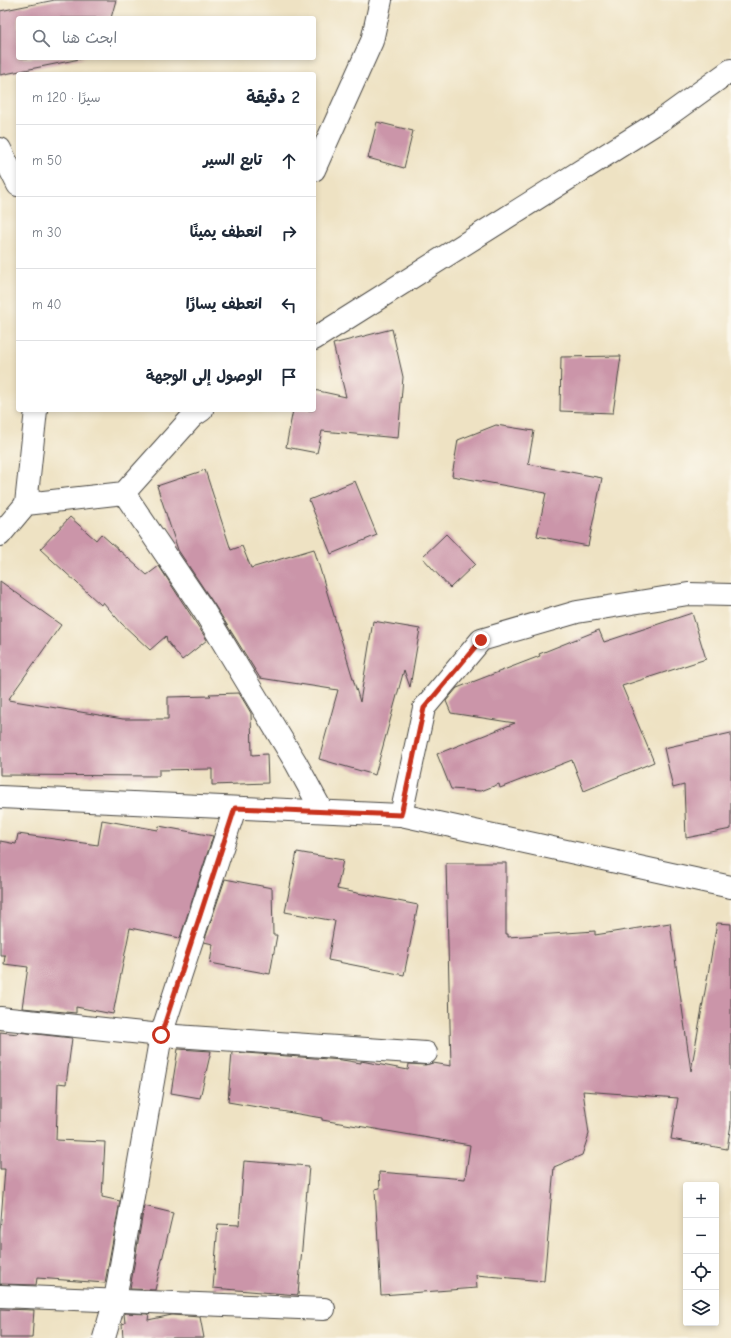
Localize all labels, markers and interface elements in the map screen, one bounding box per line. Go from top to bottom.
search box [16,16,316,60]
icon: search [30,27,52,49]
text: ابحث هنا [62,29,117,47]
text: 2 دقيقة [246,88,300,107]
text: سيرًا · 120 m [32,90,101,105]
icon: ahead [278,150,300,172]
text: تابع السير [203,151,262,169]
text: 50 m [32,153,62,168]
icon: right [278,222,300,244]
text: انعطف يمينًا [190,223,262,241]
text: 30 m [32,225,62,240]
icon: left [278,294,300,316]
text: انعطف يسارًا [186,295,262,313]
text: 40 m [32,297,61,312]
icon: arrive [278,366,300,388]
text: الوصول إلى الوجهة [146,367,262,385]
route end [472,631,490,649]
route start [152,1026,170,1044]
map controls [683,1182,719,1326]
button: + [683,1182,719,1218]
button: − [683,1218,719,1254]
button: locate [683,1254,719,1290]
button: layers [683,1290,719,1326]

